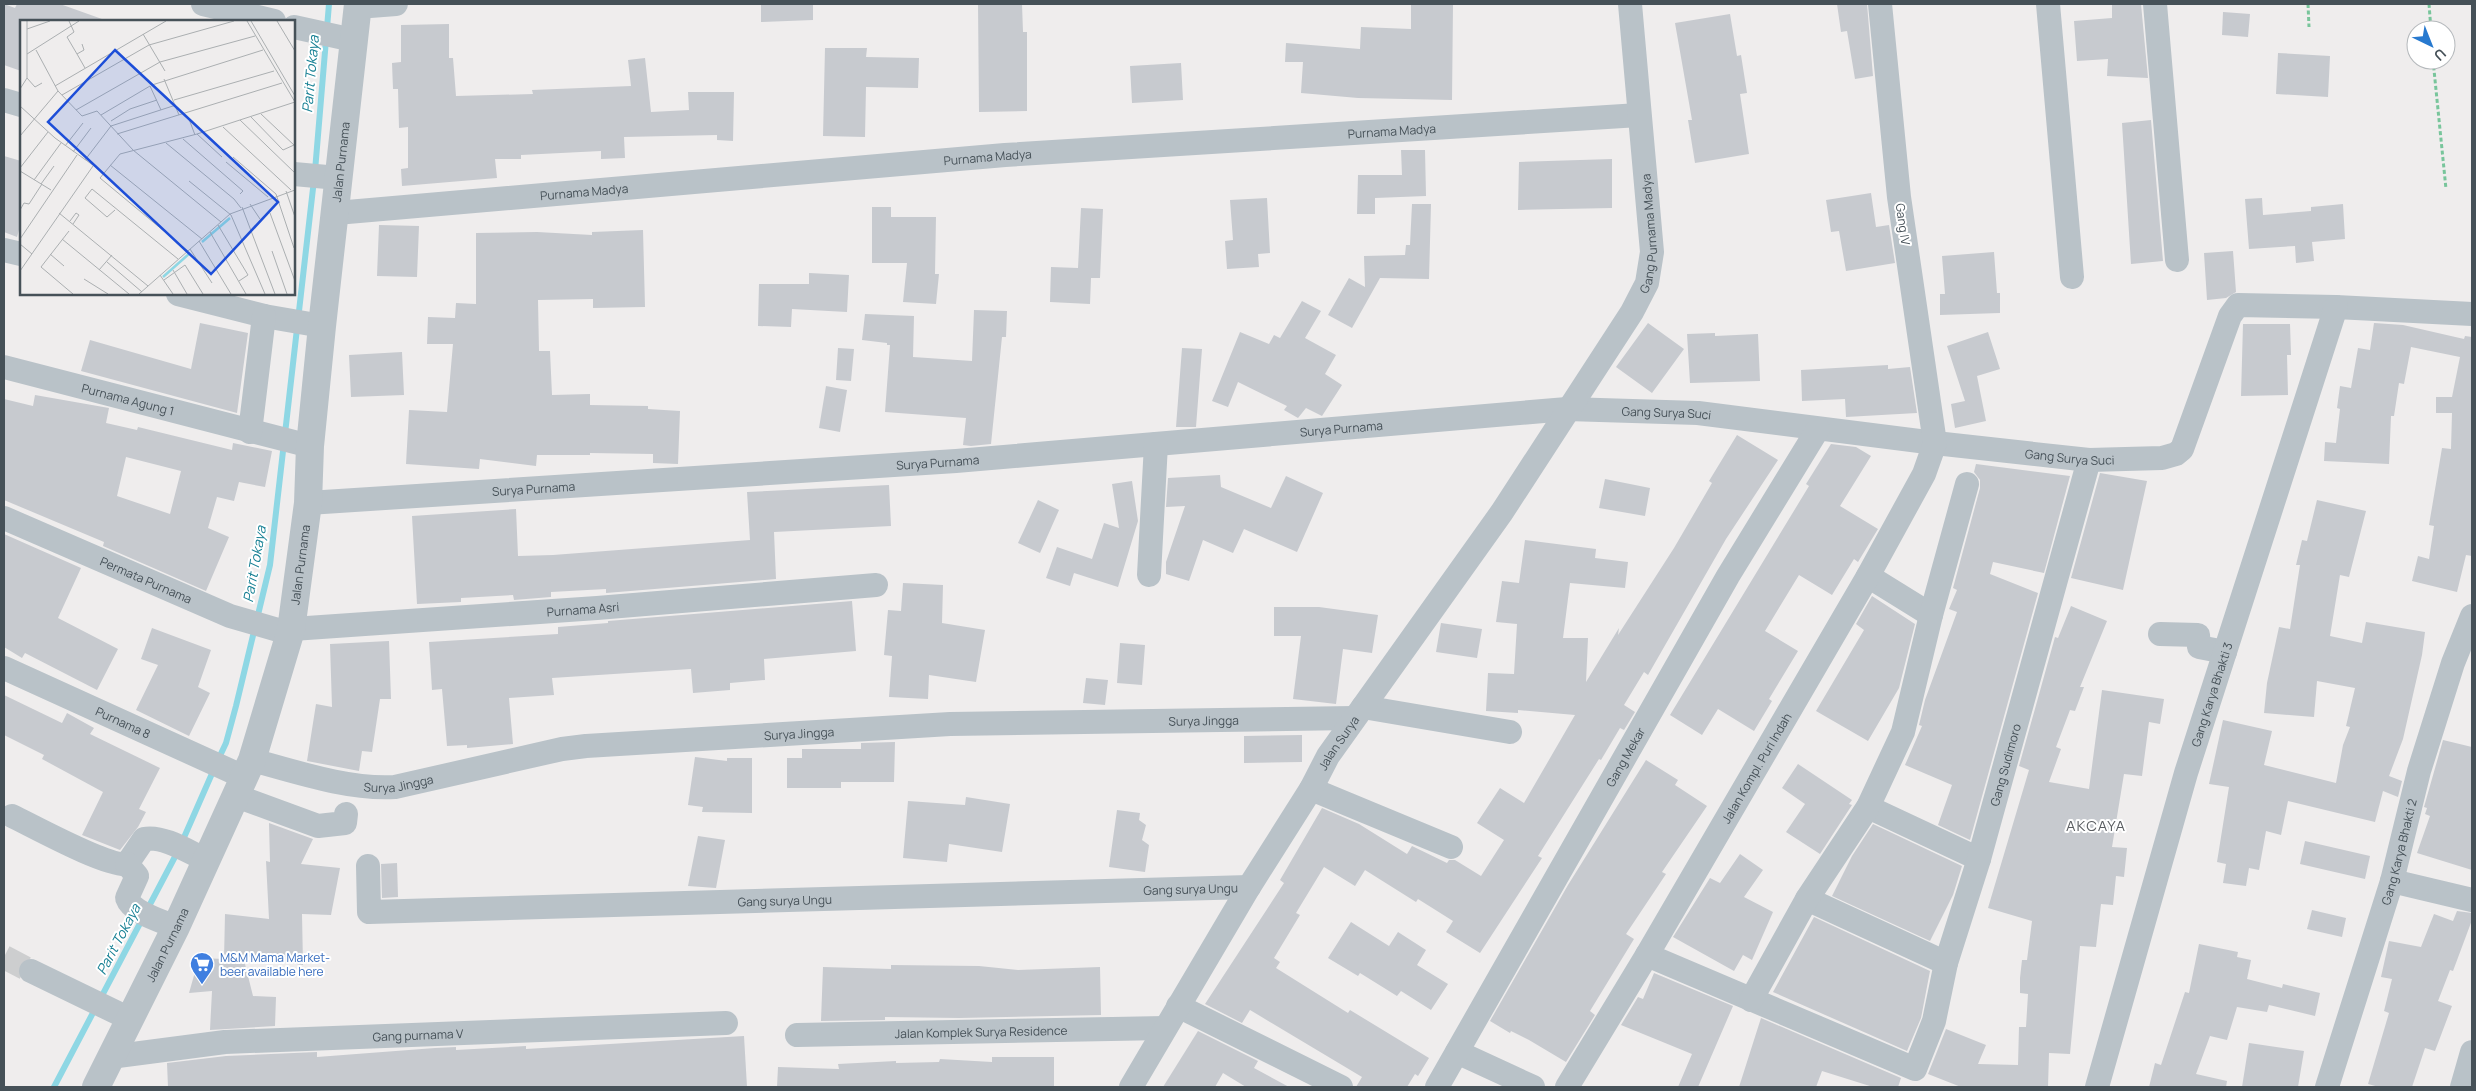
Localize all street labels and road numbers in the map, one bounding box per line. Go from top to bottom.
street label: Purnama Madya [1347,119,1436,142]
street label: Jalan Purnama [327,121,353,203]
street label: Purnama Madya [943,145,1032,169]
street label: Gang Purnama Madya [1635,173,1661,296]
street label: Purnama Madya [539,179,629,204]
street label: Gang IV [1892,202,1914,247]
street label: Purnama Agung 1 [80,379,176,419]
street label: Gang Surya Suci [1621,402,1712,423]
street label: Surya Purnama [1299,416,1383,440]
street label: Gang Surya Suci [2024,445,2115,469]
street label: Surya Purnama [896,451,980,473]
street label: Surya Purnama [491,477,576,500]
street label: Jalan Purnama [286,524,314,606]
street label: Permata Purnama [98,552,195,607]
street label: Purnama Asri [546,598,620,620]
street label: Gang Karya Bhakti 3 [2187,640,2236,749]
street label: Purnama 8 [93,702,154,742]
street label: Jalan Kompl. Puri Indah [1717,709,1795,826]
street label: Surya Jingga [1168,711,1239,729]
street label: Jalan Surya [1314,712,1363,773]
street label: Gang Sudimoro [1986,722,2024,808]
street label: Surya Jingga [763,723,835,744]
street label: Gang Mekar [1601,723,1649,790]
street label: Surya Jingga [363,770,435,796]
street label: Gang Karya Bhakti 2 [2377,797,2420,907]
street label: Gang surya Ungu [1143,879,1238,898]
street label: Gang surya Ungu [737,890,832,910]
street label: Jalan Purnama [141,905,192,985]
street label: Jalan Komplek Surya Residence [894,1021,1067,1042]
street label: Gang purnama V [372,1024,464,1045]

